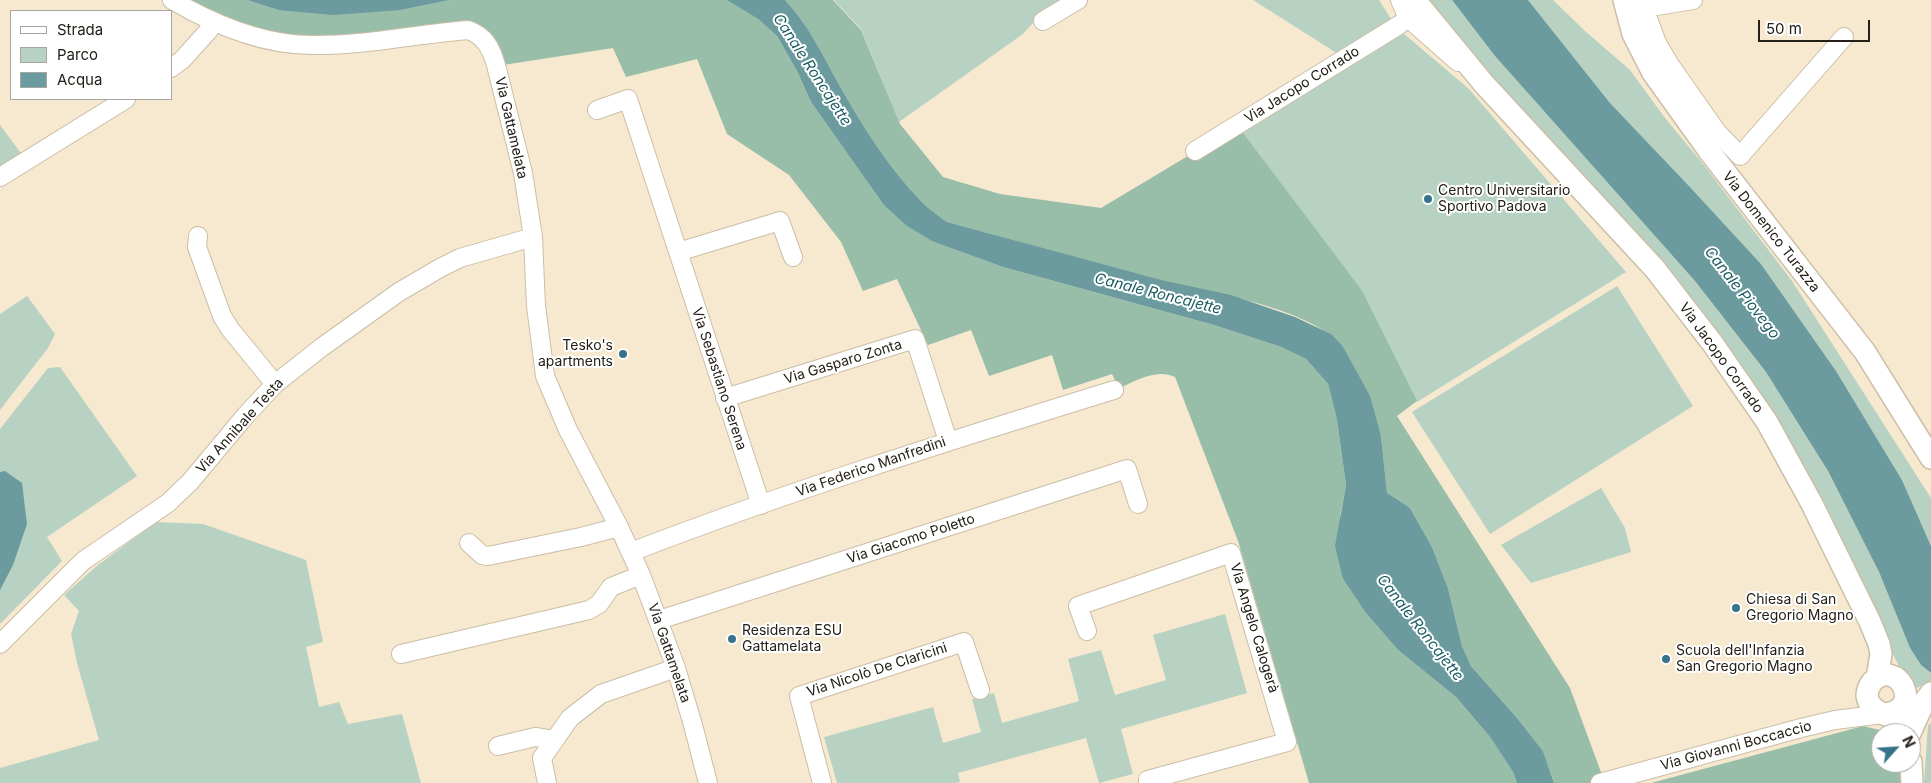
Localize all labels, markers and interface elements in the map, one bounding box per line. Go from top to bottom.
legend [10,10,172,100]
scale bar [1761,10,1874,42]
water label: Canale Roncajette [769,11,855,129]
text: 50 m [1766,19,1802,38]
text: Strada [57,20,103,39]
street label: Via Jacopo Corrado [1241,43,1363,127]
text: Parco [57,45,98,64]
text: Acqua [57,70,102,89]
street label: Via Gattamelata [491,75,531,181]
street label: Via Domenico Turazza [1719,168,1823,296]
place label: Centro Universitario Sportivo Padova [1438,183,1570,216]
marker: Centro Universitario Sportivo Padova [1422,193,1434,205]
water label: Canale Piovego [1701,243,1783,343]
water label: Canale Roncajette [1093,270,1223,318]
street label: Via Jacopo Corrado [1675,300,1767,416]
street label: Via Sebastiano Serena [688,306,750,452]
street label: Via Gasparo Zonta [782,336,904,388]
place label: Tesko's apartments [538,338,613,371]
marker: Tesko's apartments [617,348,629,360]
street label: Via Annibale Testa [193,375,287,477]
street label: Via Federico Manfredini [794,433,948,501]
street label: Via Giacomo Poletto [845,510,977,568]
street label: Via Angelo Calogerà [1226,561,1282,695]
water label: Canale Roncajette [1373,571,1467,685]
place label: Chiesa di San Gregorio Magno [1746,592,1854,624]
street label: Via Gattamelata [644,601,694,705]
marker: Chiesa di San Gregorio Magno [1730,602,1742,614]
place label: Residenza ESU Gattamelata [742,623,842,656]
marker: Residenza ESU Gattamelata [726,633,738,645]
street label: Via Nicolò De Claricini [805,639,949,701]
place label: Scuola dell'Infanzia San Gregorio Magno [1676,643,1813,676]
marker: Scuola dell'Infanzia San Gregorio Magno [1660,653,1672,665]
street label: Via Giovanni Boccaccio [1659,718,1813,774]
north arrow [1871,723,1921,773]
text: N [1899,733,1919,750]

